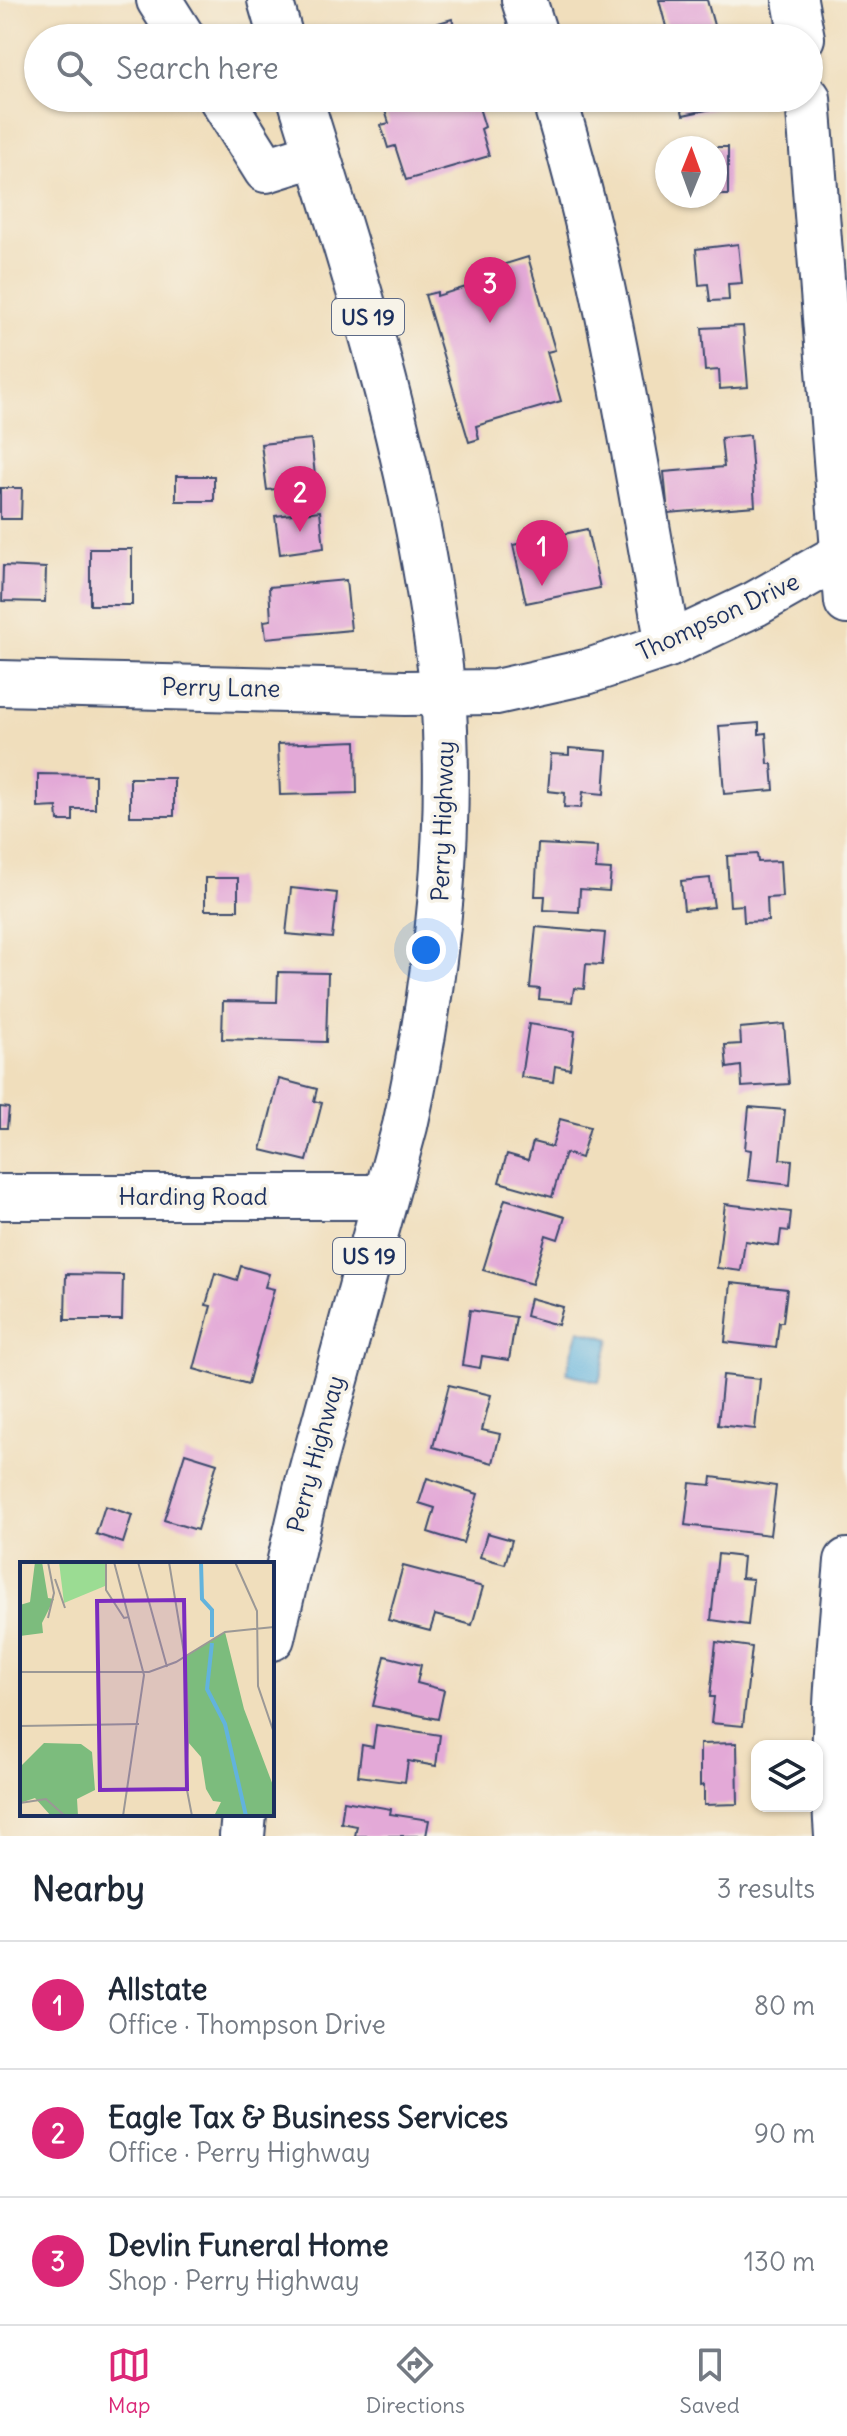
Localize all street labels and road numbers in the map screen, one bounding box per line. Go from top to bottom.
road number: US 19 [332,299,404,335]
street label: Thompson Drive [632,565,803,667]
street label: Perry Lane [161,671,281,703]
street label: Perry Highway [424,740,460,902]
street label: Harding Road [118,1181,268,1211]
road number: US 19 [333,1238,405,1274]
street label: Perry Highway [280,1372,350,1535]

